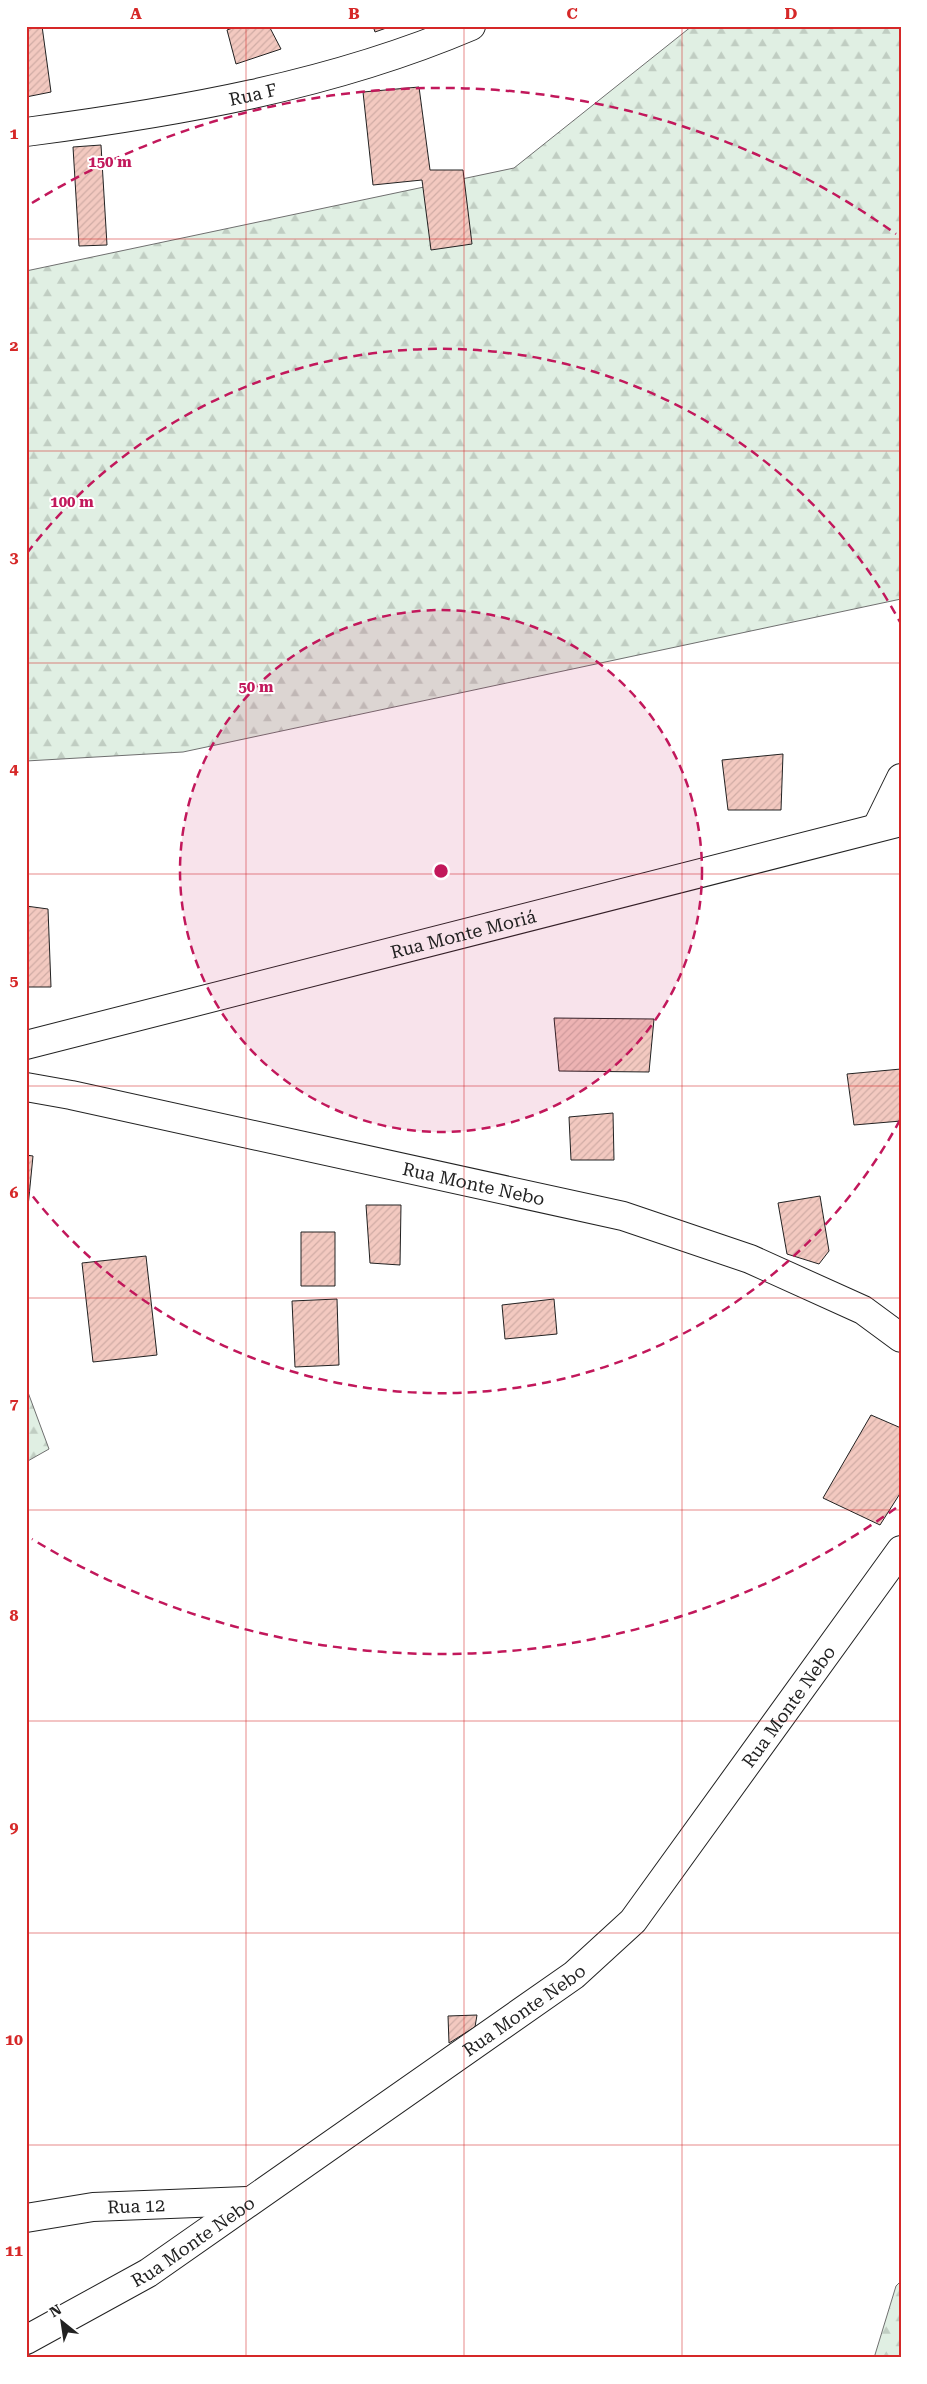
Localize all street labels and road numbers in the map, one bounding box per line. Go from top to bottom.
street label: Rua F [227,78,279,109]
street label: Rua Monte Moriá [388,905,538,962]
street label: Rua Monte Nebo [401,1157,547,1209]
street label: Rua Monte Nebo [737,1641,839,1771]
street label: Rua Monte Nebo [459,1960,590,2060]
street label: Rua Monte Nebo [127,2191,258,2291]
street label: Rua 12 [107,2194,165,2217]

